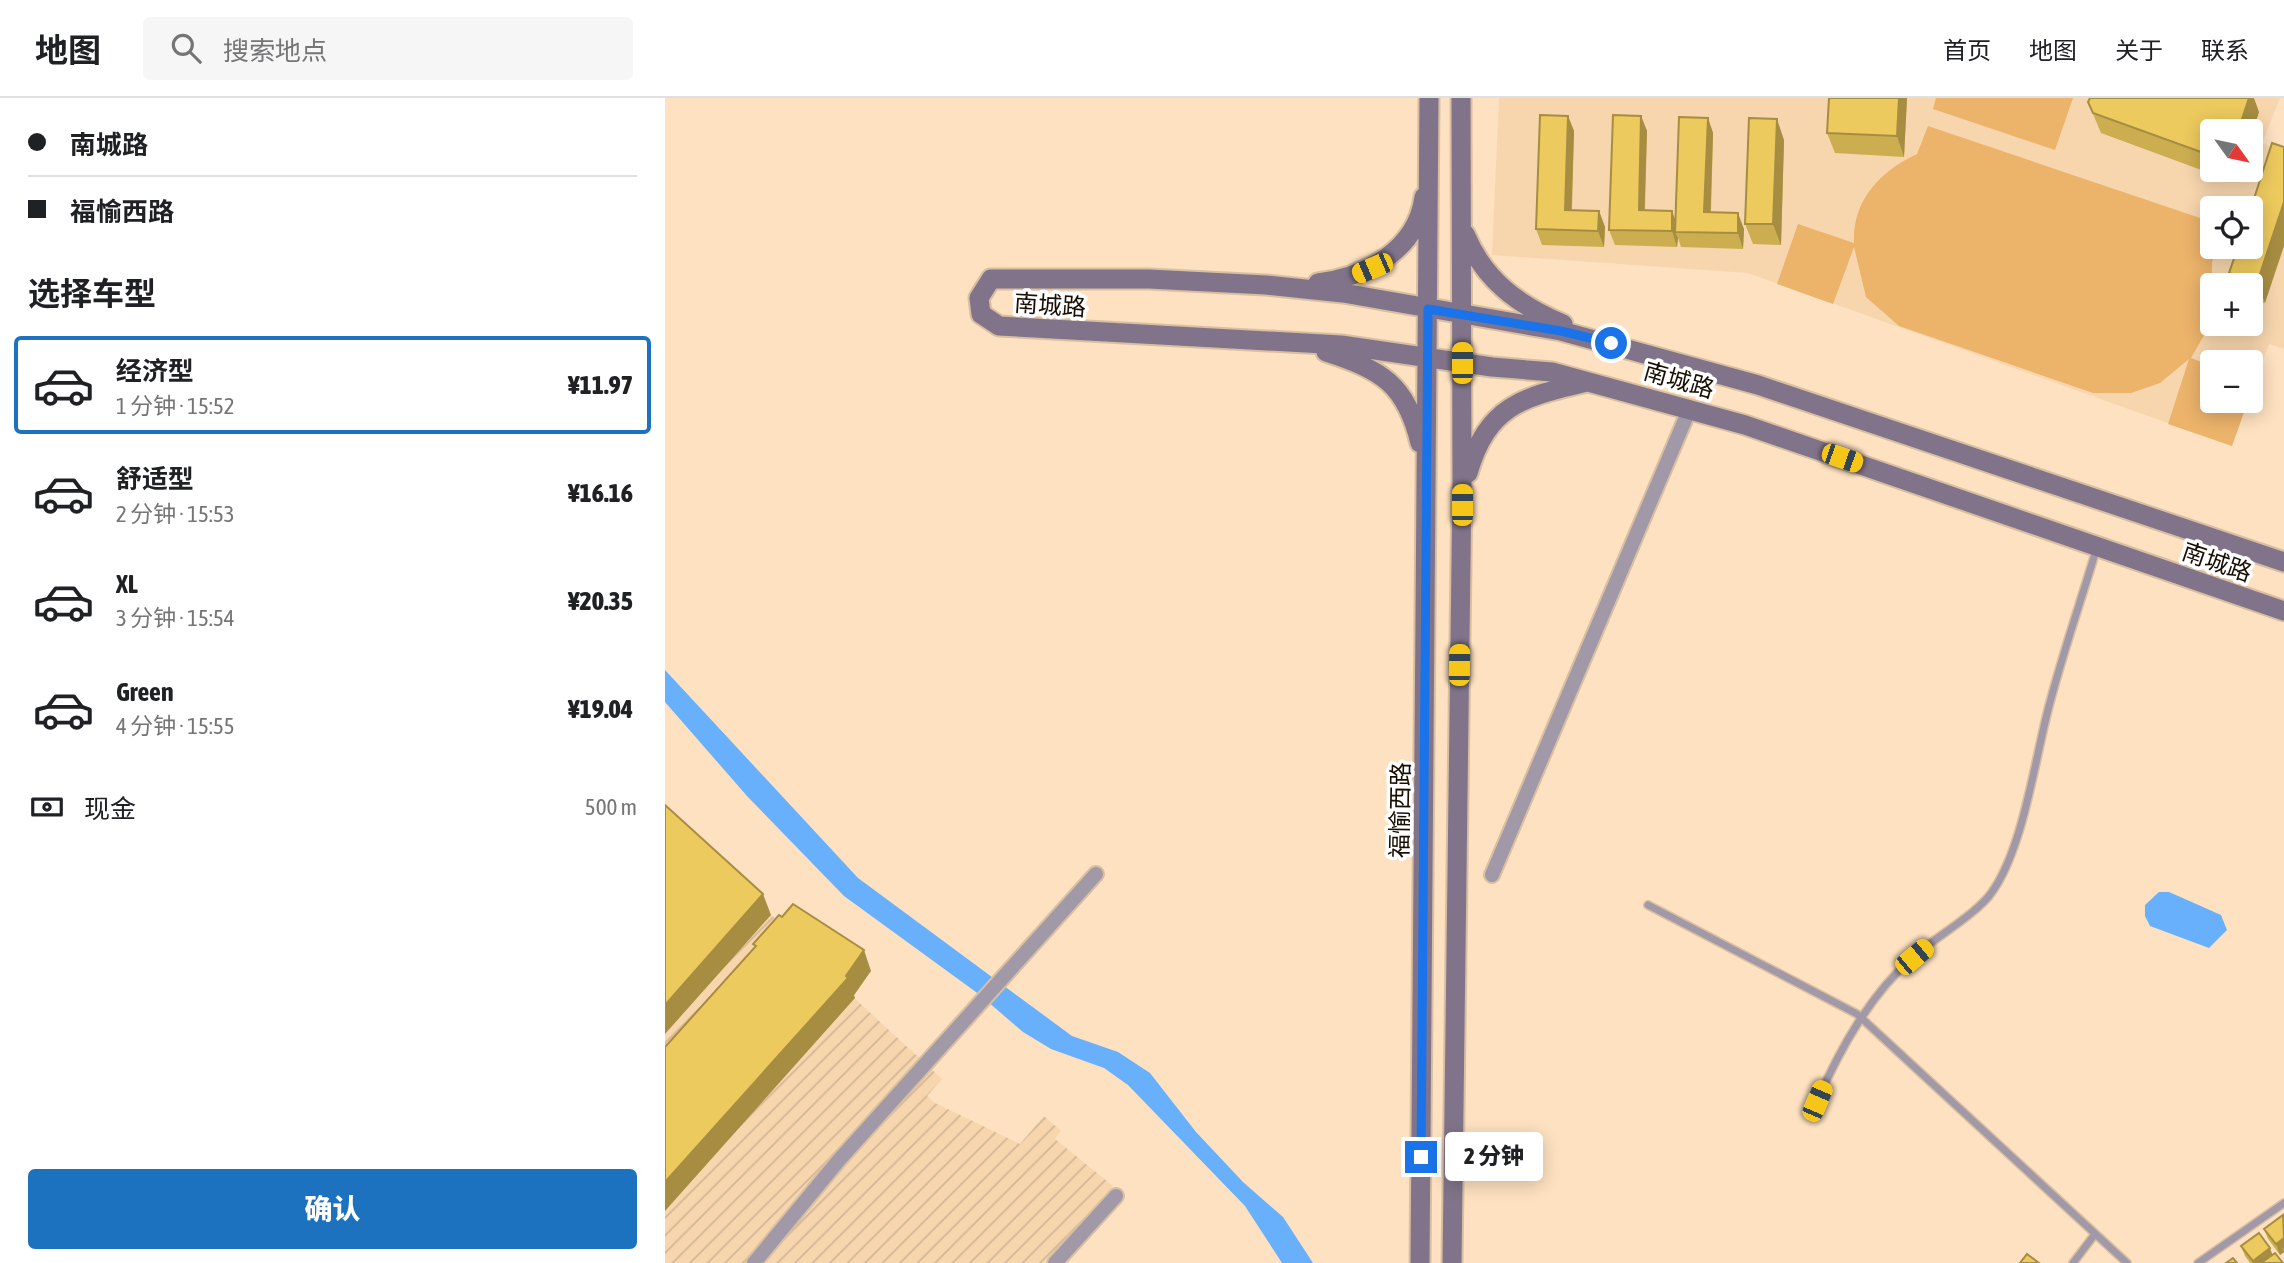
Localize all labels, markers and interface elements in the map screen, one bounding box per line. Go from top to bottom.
search box [143,17,633,80]
icon: search [167,29,205,67]
text: 地图 [35,31,101,69]
text: 搜索地点 [223,36,327,66]
text: 首页 [1943,37,1991,64]
text: 地图 [2029,37,2077,64]
text: 关于 [2115,37,2163,64]
text: 联系 [2201,37,2249,64]
north arrow [2200,119,2263,182]
map controls [2200,119,2263,413]
text: 南城路 [70,130,148,160]
button: locate [2200,196,2263,259]
text: 福愉西路 [70,197,174,227]
car [1349,250,1396,286]
button: + [2200,273,2263,336]
text: 选择车型 [28,275,156,312]
street label: 南城路 [1013,289,1087,321]
route start [1595,327,1627,359]
car [1452,342,1473,384]
button: − [2200,350,2263,413]
icon: car [32,354,95,417]
text: 经济型 [116,356,194,386]
street label: 南城路 [1641,357,1717,403]
text: ¥11.97 [568,370,633,400]
text: 1 分钟 · 15:52 [116,393,235,419]
car [1819,441,1866,475]
icon: car [32,462,95,525]
text: 舒适型 [116,464,194,494]
text: ¥16.16 [568,478,633,508]
car [1452,484,1473,526]
text: 2 分钟 · 15:53 [116,501,235,527]
street label: 南城路 [2179,538,2255,586]
text: XL [116,569,138,599]
icon: car [32,570,95,633]
text: ¥20.35 [568,586,633,616]
text: 3 分钟 · 15:54 [116,605,235,631]
car [1449,644,1470,686]
text: Green [116,677,174,707]
icon: car [32,678,95,741]
text: ¥19.04 [568,694,633,724]
text: 4 分钟 · 15:55 [116,713,235,739]
street label: 福愉西路 [1386,762,1414,858]
icon: cash [28,788,66,826]
text: 现金 [84,794,136,824]
text: 500 m [585,794,637,820]
car [1892,935,1937,979]
car [1800,1078,1835,1124]
callout: 2 分钟 [1445,1132,1543,1182]
route end [1405,1141,1437,1173]
text: 2 分钟 [1464,1143,1524,1169]
button: 确认 [28,1169,637,1249]

